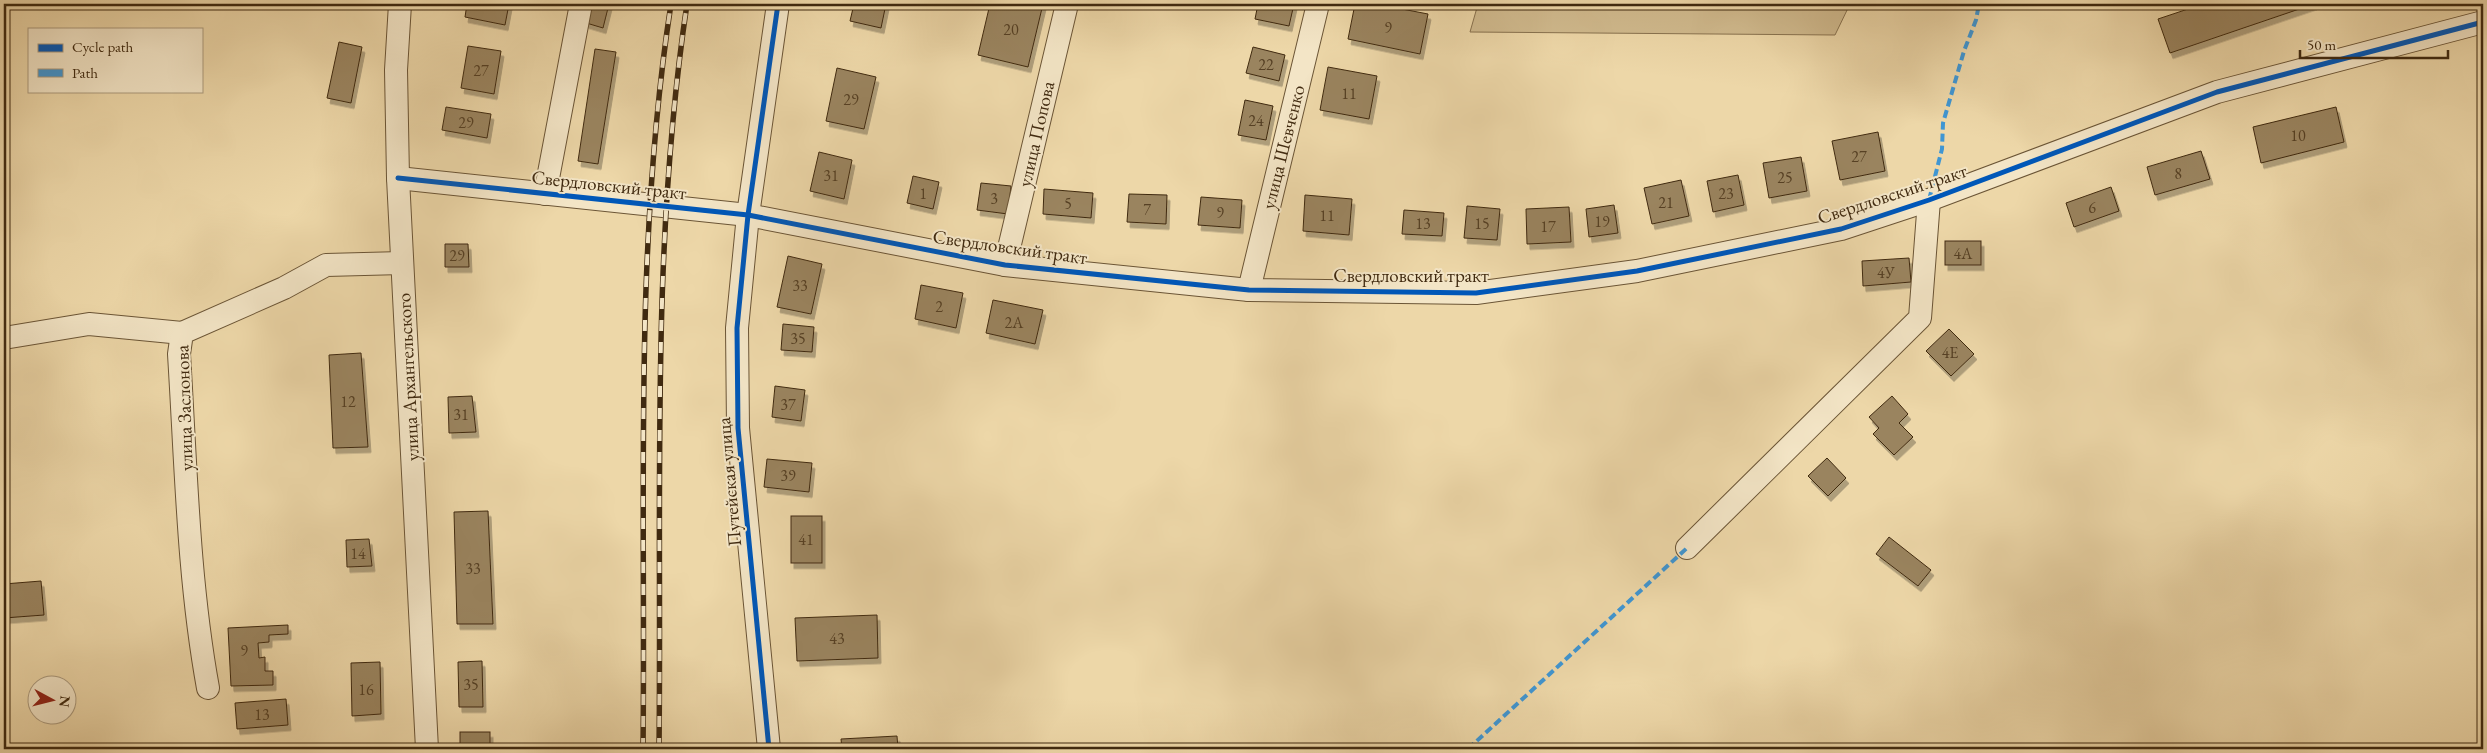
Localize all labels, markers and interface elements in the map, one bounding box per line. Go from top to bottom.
house number: 9 [1384,17,1392,38]
house number: 20 [1003,19,1019,40]
legend [28,28,202,92]
scale bar [2300,28,2447,60]
text: 50 m [2307,35,2336,54]
text: Cycle path [72,37,134,56]
house number: 22 [1258,54,1274,75]
house number: 27 [473,60,489,81]
text: Path [72,63,98,82]
street label: улица Попова [1012,78,1060,189]
street label: улица Шевченко [1256,82,1310,212]
house number: 11 [1341,83,1357,104]
house number: 29 [843,89,859,110]
house number: 24 [1248,110,1264,131]
house number: 29 [458,112,474,133]
house number: 10 [2290,125,2306,146]
house number: 27 [1851,146,1867,167]
street label: Свердловский тракт [1814,158,1970,230]
house number: 8 [2174,163,2182,184]
street label: Свердловский тракт [530,164,688,206]
house number: 31 [823,165,839,186]
house number: 25 [1777,167,1793,188]
house number: 1 [919,183,927,204]
house number: 23 [1718,183,1734,204]
house number: 3 [990,188,998,209]
house number: 21 [1658,192,1674,213]
house number: 5 [1064,193,1072,214]
house number: 6 [2088,197,2096,218]
house number: 7 [1143,199,1151,220]
house number: 9 [1216,202,1224,223]
house number: 11 [1319,205,1335,226]
house number: 19 [1594,211,1610,232]
house number: 13 [1415,213,1431,234]
house number: 15 [1474,213,1490,234]
house number: 17 [1540,216,1556,237]
street label: Свердловский тракт [931,224,1089,270]
house number: 4А [1954,243,1973,264]
house number: 29 [449,245,465,266]
house number: 4У [1877,262,1896,283]
street label: Свердловский тракт [1333,263,1489,288]
house number: 33 [792,275,808,296]
street label: улица Архангельского [391,292,425,462]
house number: 2 [935,296,943,317]
house number: 2А [1005,312,1024,333]
house number: 35 [790,328,806,349]
house number: 4Е [1942,342,1958,363]
street label: улица Заслонова [169,344,199,471]
house number: 12 [340,391,356,412]
house number: 37 [780,394,796,415]
house number: 31 [453,404,469,425]
street label: Путейская улица [711,416,747,548]
house number: 39 [780,465,796,486]
house number: 41 [798,529,814,550]
house number: 14 [350,543,366,564]
house number: 33 [465,558,481,579]
house number: 43 [829,628,845,649]
house number: 9 [240,640,248,661]
house number: 35 [463,674,479,695]
north arrow [28,676,78,726]
house number: 16 [358,679,374,700]
text: N [55,695,75,709]
house number: 13 [254,704,270,725]

